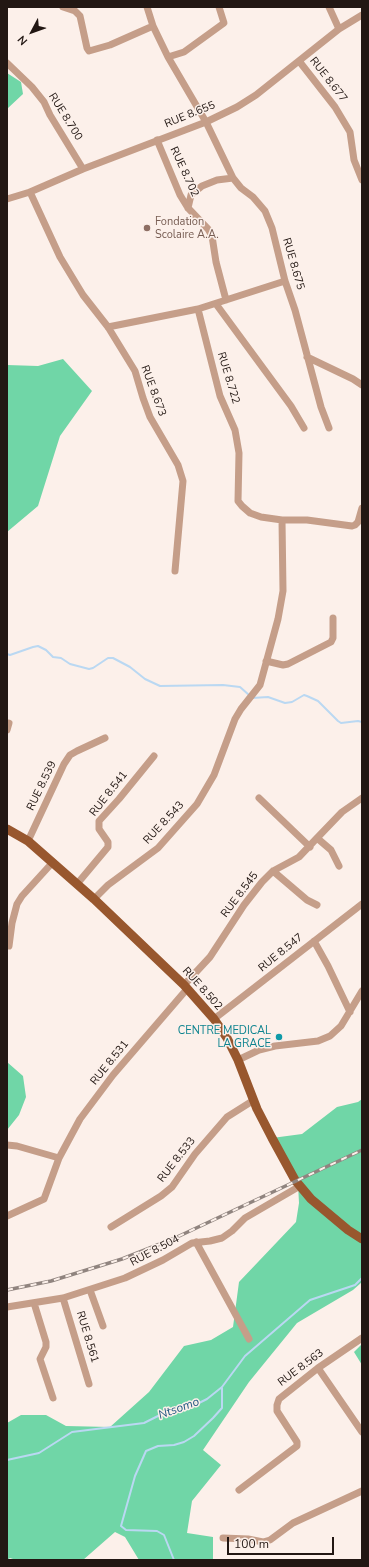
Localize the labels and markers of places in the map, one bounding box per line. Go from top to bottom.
place label: Fondation Scolaire A.A. [155,215,219,241]
marker: Fondation Scolaire A.A. [142,223,152,233]
place label: CENTRE MEDICAL LA GRACE [178,1024,271,1050]
marker: CENTRE MEDICAL LA GRACE [274,1032,284,1042]

